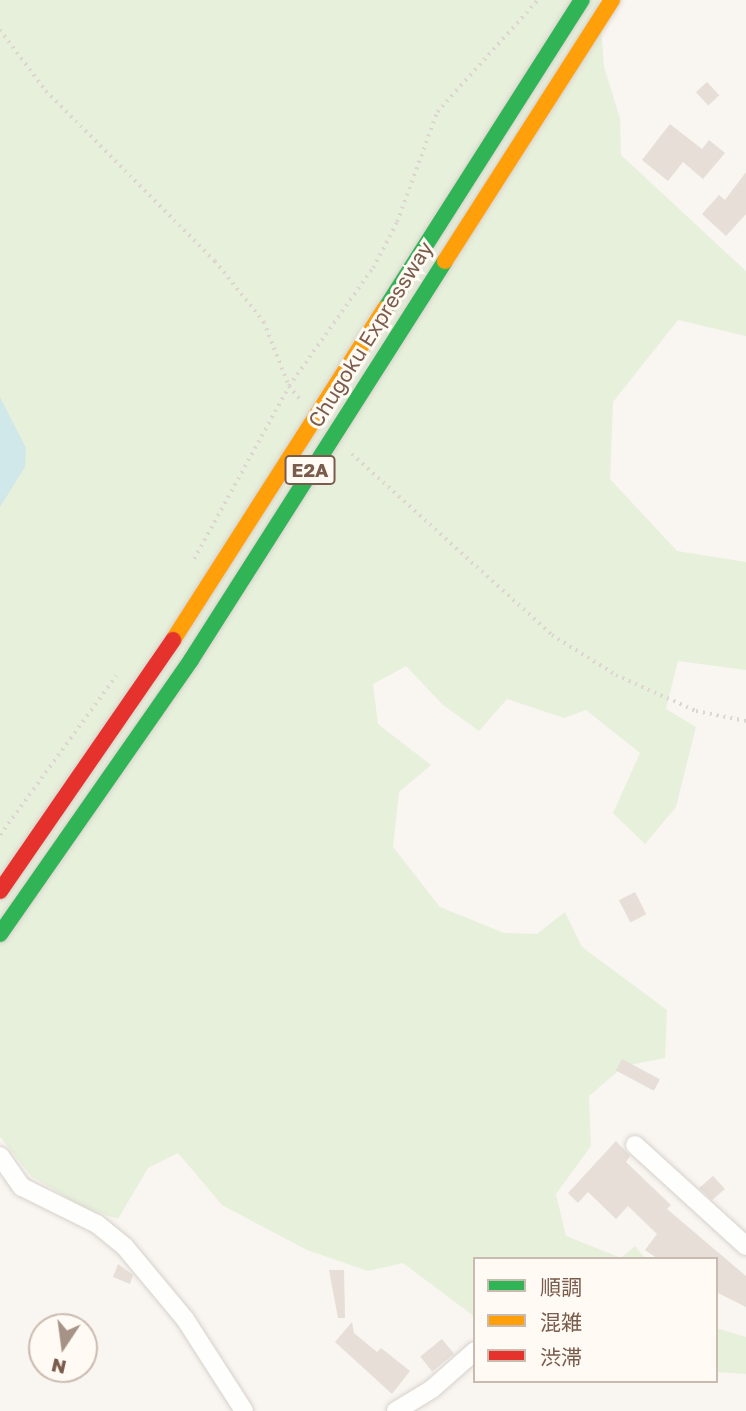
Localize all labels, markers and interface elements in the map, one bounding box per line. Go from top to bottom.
street label: Chugoku Expressway [302,236,438,432]
road number: E2A [284,454,336,485]
legend [473,1257,718,1383]
text: 順調 [540,1274,582,1300]
text: 混雑 [540,1309,582,1335]
north arrow [28,1313,98,1383]
text: 渋滞 [540,1344,582,1370]
text: N [49,1354,68,1380]

